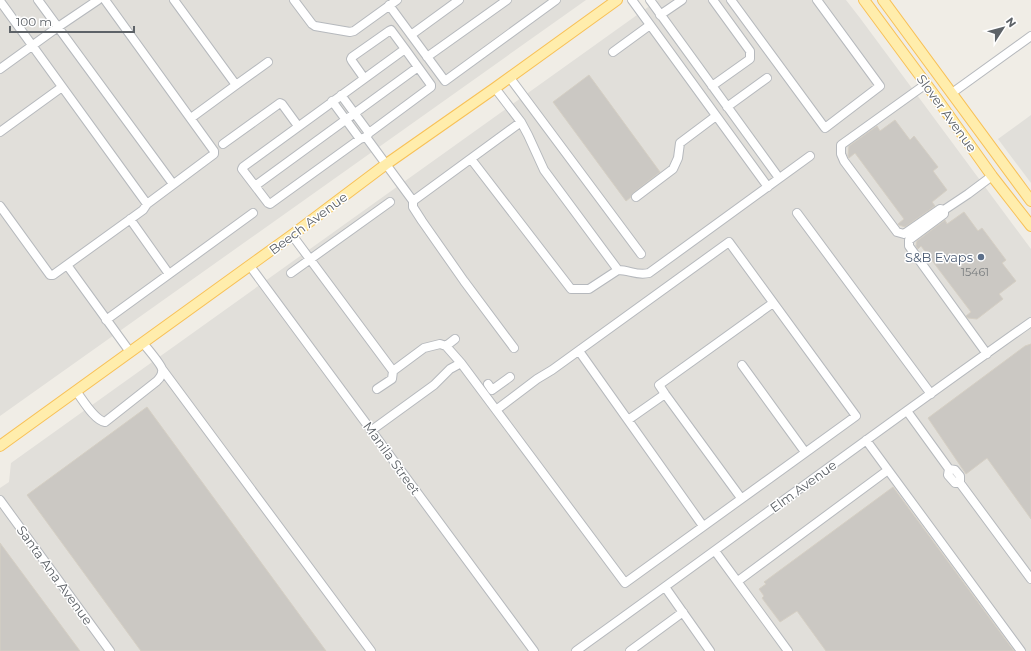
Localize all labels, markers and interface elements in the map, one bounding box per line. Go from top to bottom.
scale bar [10,8,134,34]
north arrow [983,8,1023,48]
text: 100 m [16,14,52,29]
text: N [1003,14,1019,30]
street label: Slover Avenue [914,71,981,155]
street label: Beech Avenue [266,188,350,258]
place label: S&B Evaps [905,249,973,265]
marker: S&B Evaps [976,252,986,262]
house number: 15461 [961,265,989,279]
street label: Manila Street [360,418,424,498]
street label: Elm Avenue [767,456,840,516]
street label: Santa Ana Avenue [14,522,96,628]

